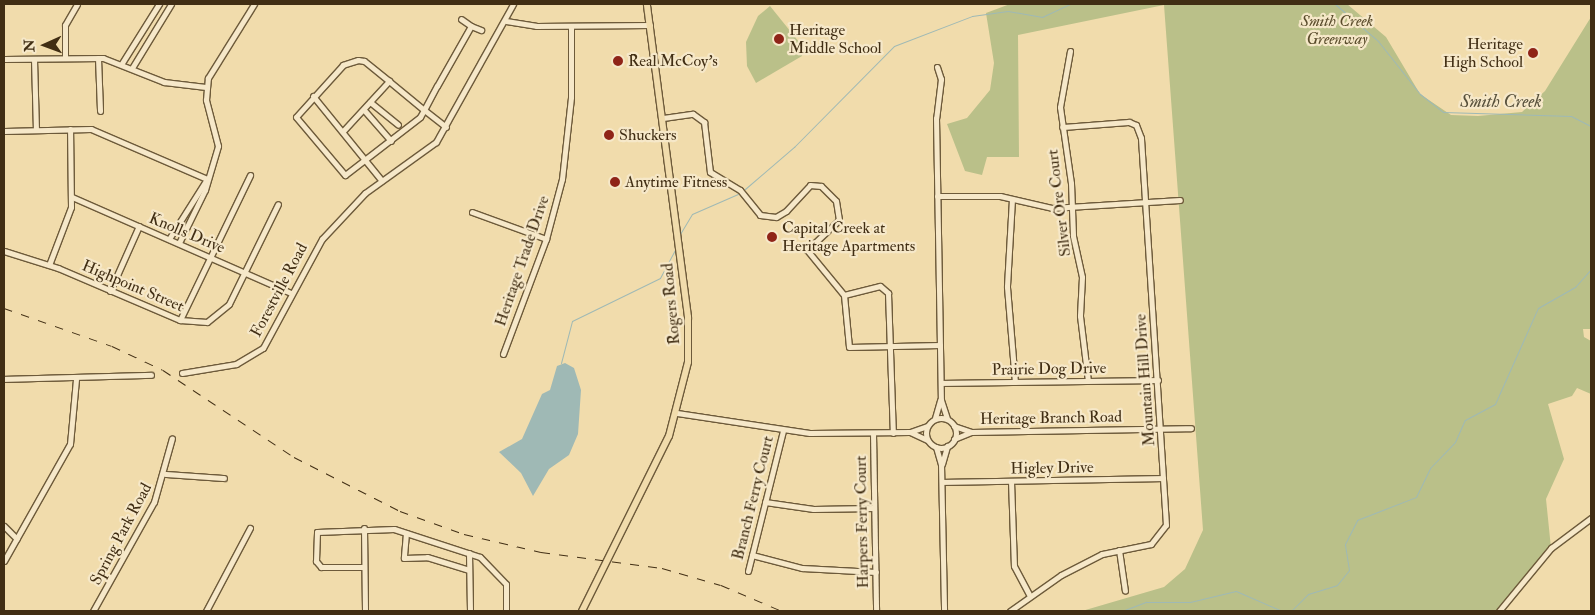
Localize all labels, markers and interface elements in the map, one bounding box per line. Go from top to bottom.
park label: Smith Creek Greenway [1301,11,1373,49]
north arrow [20,20,70,70]
place label: Heritage Middle School [789,20,882,58]
marker: Heritage Middle School [773,33,785,45]
place label: Heritage High School [1443,34,1523,72]
text: N [21,39,38,52]
marker: Heritage High School [1527,47,1539,59]
place label: Real McCoy's [628,51,718,71]
marker: Real McCoy's [612,55,624,67]
water label: Smith Creek [1460,91,1542,113]
place label: Shuckers [619,125,676,145]
marker: Shuckers [603,129,615,141]
street label: Silver Ore Court [1043,148,1075,258]
place label: Anytime Fitness [625,172,727,192]
marker: Anytime Fitness [609,176,621,188]
street label: Heritage Trade Drive [491,193,553,329]
street label: Knolls Drive [146,208,228,258]
place label: Capital Creek at Heritage Apartments [782,218,915,256]
marker: Capital Creek at Heritage Apartments [766,231,778,243]
street label: Forestville Road [246,240,312,340]
street label: Highpoint Street [79,256,187,316]
street label: Rogers Road [658,262,684,346]
street label: Mountain Hill Drive [1131,313,1159,447]
street label: Prairie Dog Drive [991,358,1107,380]
street label: Heritage Branch Road [980,407,1122,429]
street label: Branch Ferry Court [728,434,778,562]
street label: Harpers Ferry Court [851,455,873,589]
street label: Higley Drive [1010,458,1094,478]
street label: Spring Park Road [86,480,156,588]

